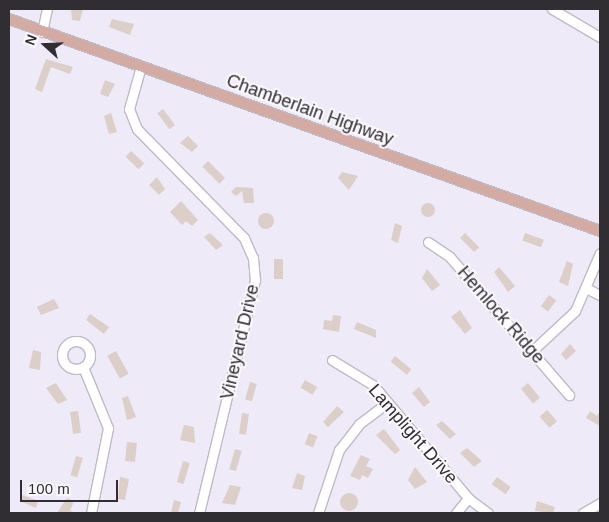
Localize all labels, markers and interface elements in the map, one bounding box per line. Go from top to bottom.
north arrow [20,20,70,70]
text: N [22,32,40,47]
street label: Chamberlain Highway [224,70,396,150]
street label: Hemlock Ridge [453,262,549,368]
street label: Vineyard Drive [216,282,264,402]
street label: Lamplight Drive [364,380,462,488]
scale bar [22,470,120,502]
text: 100 m [28,480,70,497]

